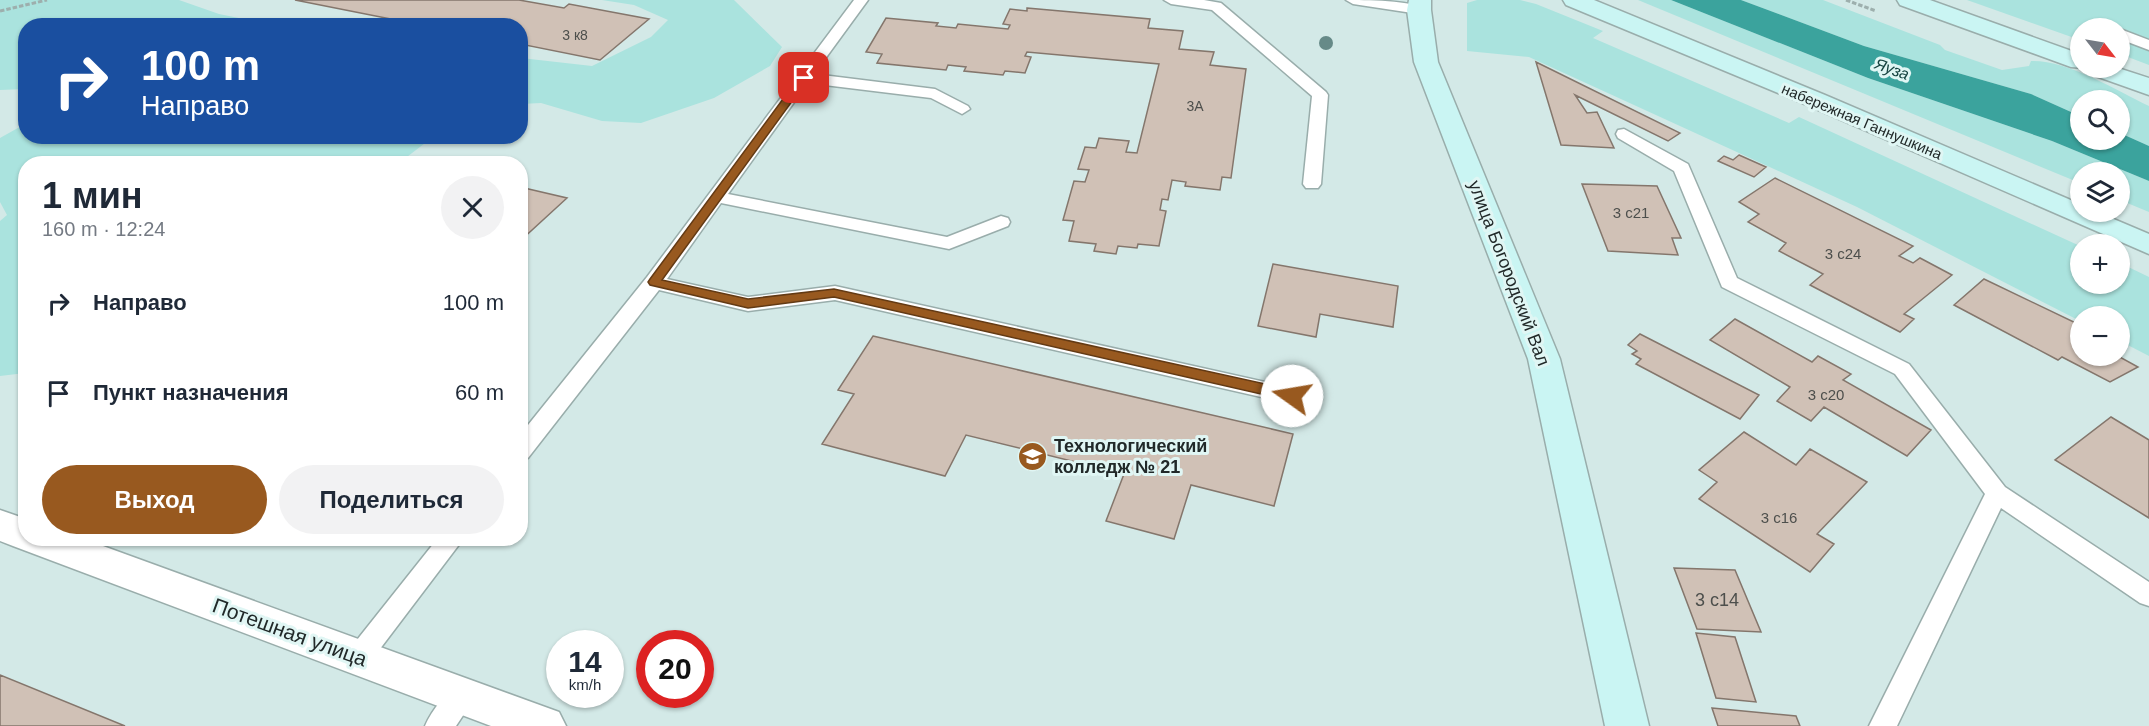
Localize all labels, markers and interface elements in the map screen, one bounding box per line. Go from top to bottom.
north arrow [2070,18,2130,78]
map controls [2070,18,2130,366]
house number: 3 к8 [562,27,588,43]
icon: right [42,42,120,120]
text: 100 m [141,42,260,89]
pin [778,52,829,103]
water label: Яуза [1872,55,1911,83]
icon: arrive [787,61,820,94]
street label: набережная Ганнушкина [1779,80,1945,163]
button: search [2070,90,2130,150]
text: Направо [141,91,249,121]
house number: 3А [1186,98,1204,114]
button: layers [2070,162,2130,222]
text: 1 мин [42,175,143,216]
button: close [441,176,504,239]
street label: улица Богородский Вал [1464,177,1554,369]
house number: 3 с21 [1613,204,1649,221]
text: 160 m · 12:24 [42,218,165,240]
button: + [2070,234,2130,294]
house number: 3 с24 [1825,245,1861,262]
icon: right [42,287,75,320]
text: Направо [93,290,187,315]
text: 100 m [443,290,504,315]
button: − [2070,306,2130,366]
position arrow [1260,364,1324,428]
icon: arrive [42,377,75,410]
text: Пункт назначения [93,380,289,405]
text: 60 m [455,380,504,405]
house number: 3 с20 [1808,386,1844,403]
place label: Технологический колледж № 21 [1054,436,1207,477]
school or university icon: Технологический колледж № 21 [1017,440,1049,472]
button: Выход [42,465,267,534]
button: Поделиться [279,465,504,534]
house number: 3 с16 [1761,509,1797,526]
house number: 3 с14 [1695,590,1739,610]
street label: Потешная улица [210,593,371,671]
speed limit sign: 20 [636,630,714,708]
text: 14 [568,645,602,678]
text: km/h [569,676,601,693]

